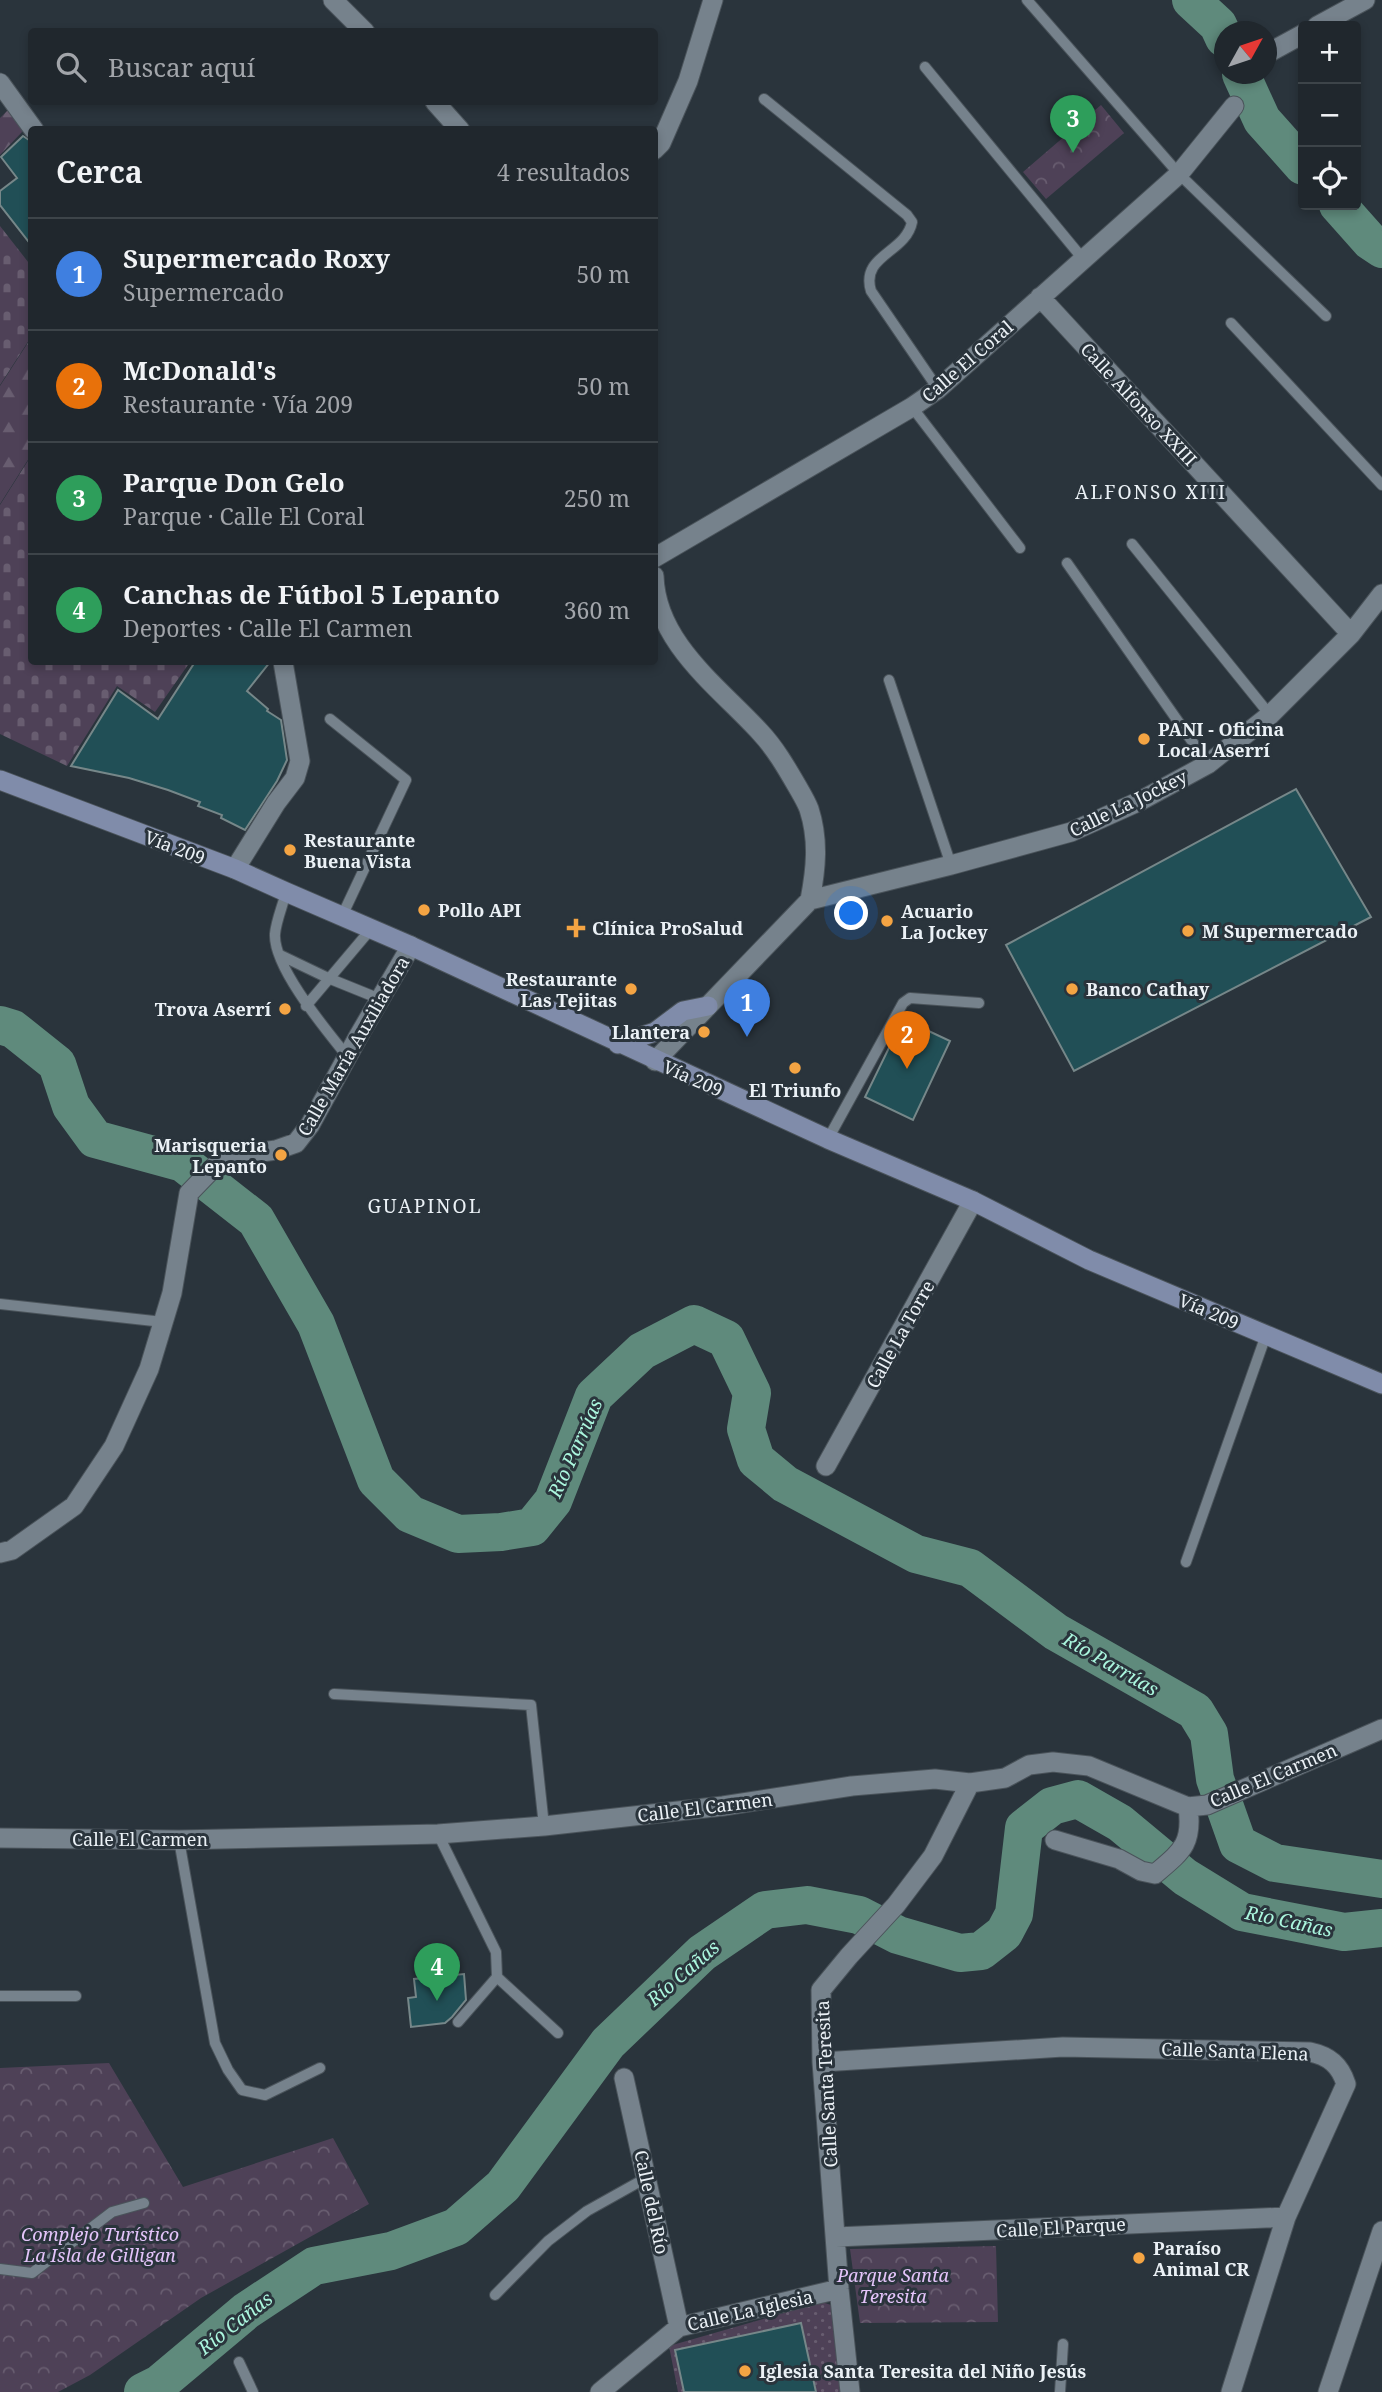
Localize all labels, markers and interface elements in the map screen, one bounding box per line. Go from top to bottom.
north arrow [1214,21,1277,84]
map controls [1298,21,1361,210]
button: + [1298,21,1361,84]
search box [28,28,658,105]
icon: search [52,48,90,86]
text: Buscar aquí [108,49,255,85]
button: − [1298,84,1361,147]
pin: 3 [1050,95,1096,153]
button: locate [1298,147,1361,210]
text: Cerca [56,151,143,192]
text: 4 resultados [497,156,630,188]
text: Supermercado Roxy [123,240,390,276]
text: 1 [73,258,86,290]
text: 50 m [577,258,630,290]
text: Supermercado [123,276,284,308]
street label: Calle El Coral [916,314,1018,407]
street label: Calle Alfonso XXIII [1076,337,1202,471]
text: McDonald's [123,352,276,388]
text: 2 [73,370,86,402]
text: 50 m [577,370,630,402]
text: Restaurante · Vía 209 [123,388,353,420]
text: Parque Don Gelo [123,464,345,500]
district label: ALFONSO XIII [1075,479,1227,505]
text: 3 [73,482,86,514]
text: 250 m [564,482,630,514]
text: Parque · Calle El Coral [123,500,364,532]
text: Canchas de Fútbol 5 Lepanto [123,576,500,612]
text: 4 [73,594,86,626]
text: 360 m [564,594,630,626]
text: Deportes · Calle El Carmen [123,612,413,644]
place label: PANI - Oficina Local Aserrí [1158,717,1284,762]
marker: PANI - Oficina Local Aserrí [1136,731,1152,747]
street label: Calle La Jockey [1065,764,1192,842]
street label: Vía 209 [141,825,209,869]
place label: Restaurante Buena Vista [304,828,415,873]
marker: Restaurante Buena Vista [282,842,298,858]
your location [834,896,868,930]
place label: Pollo API [438,898,521,922]
place label: Acuario La Jockey [901,899,988,944]
marker: Pollo API [416,902,432,918]
marker: Acuario La Jockey [879,913,895,929]
place label: Clínica ProSalud [592,916,744,940]
marker: Clínica ProSalud [566,918,586,938]
place label: M Supermercado [1202,919,1358,943]
marker: M Supermercado [1180,923,1196,939]
street label: Calle María Auxiliadora [292,952,414,1140]
place label: Restaurante Las Tejitas [506,967,617,1012]
place label: Banco Cathay [1086,977,1210,1001]
pin: 1 [724,979,770,1037]
marker: Restaurante Las Tejitas [623,981,639,997]
marker: Banco Cathay [1064,981,1080,997]
place label: Trova Aserrí [155,997,272,1021]
marker: Trova Aserrí [277,1001,293,1017]
pin: 2 [884,1011,930,1069]
place label: Llantera [612,1020,690,1044]
marker: Llantera [696,1024,712,1040]
street label: Vía 209 [659,1054,727,1102]
marker: El Triunfo [787,1060,803,1076]
place label: El Triunfo [749,1078,841,1102]
place label: Marisqueria Lepanto [154,1133,267,1178]
marker: Marisqueria Lepanto [273,1147,289,1163]
district label: GUAPINOL [367,1193,483,1219]
street label: Calle La Torre [860,1276,940,1392]
street label: Vía 209 [1175,1288,1243,1334]
water label: Río Parrúas [541,1394,609,1503]
water label: Río Parrúas [1058,1626,1164,1702]
street label: Calle El Carmen [1206,1737,1341,1813]
street label: Calle El Carmen [636,1787,774,1827]
street label: Calle El Carmen [72,1827,208,1851]
water label: Río Cañas [1242,1899,1335,1943]
water label: Río Cañas [640,1934,725,2012]
pin: 4 [414,1943,460,2001]
street label: Calle Santa Teresita [810,2000,842,2168]
street label: Calle Santa Elena [1161,2036,1309,2066]
street label: Calle del Río [629,2148,675,2256]
street label: Calle El Parque [996,2212,1126,2242]
park label: Complejo Turístico La Isla de Gilligan [21,2222,179,2267]
place label: Paraíso Animal CR [1153,2236,1250,2281]
marker: Paraíso Animal CR [1131,2250,1147,2266]
park label: Parque Santa Teresita [836,2263,950,2308]
street label: Calle La Iglesia [685,2284,815,2336]
water label: Río Cañas [191,2285,278,2361]
place label: Iglesia Santa Teresita del Niño Jesús [759,2359,1087,2383]
marker: Iglesia Santa Teresita del Niño Jesús [737,2363,753,2379]

